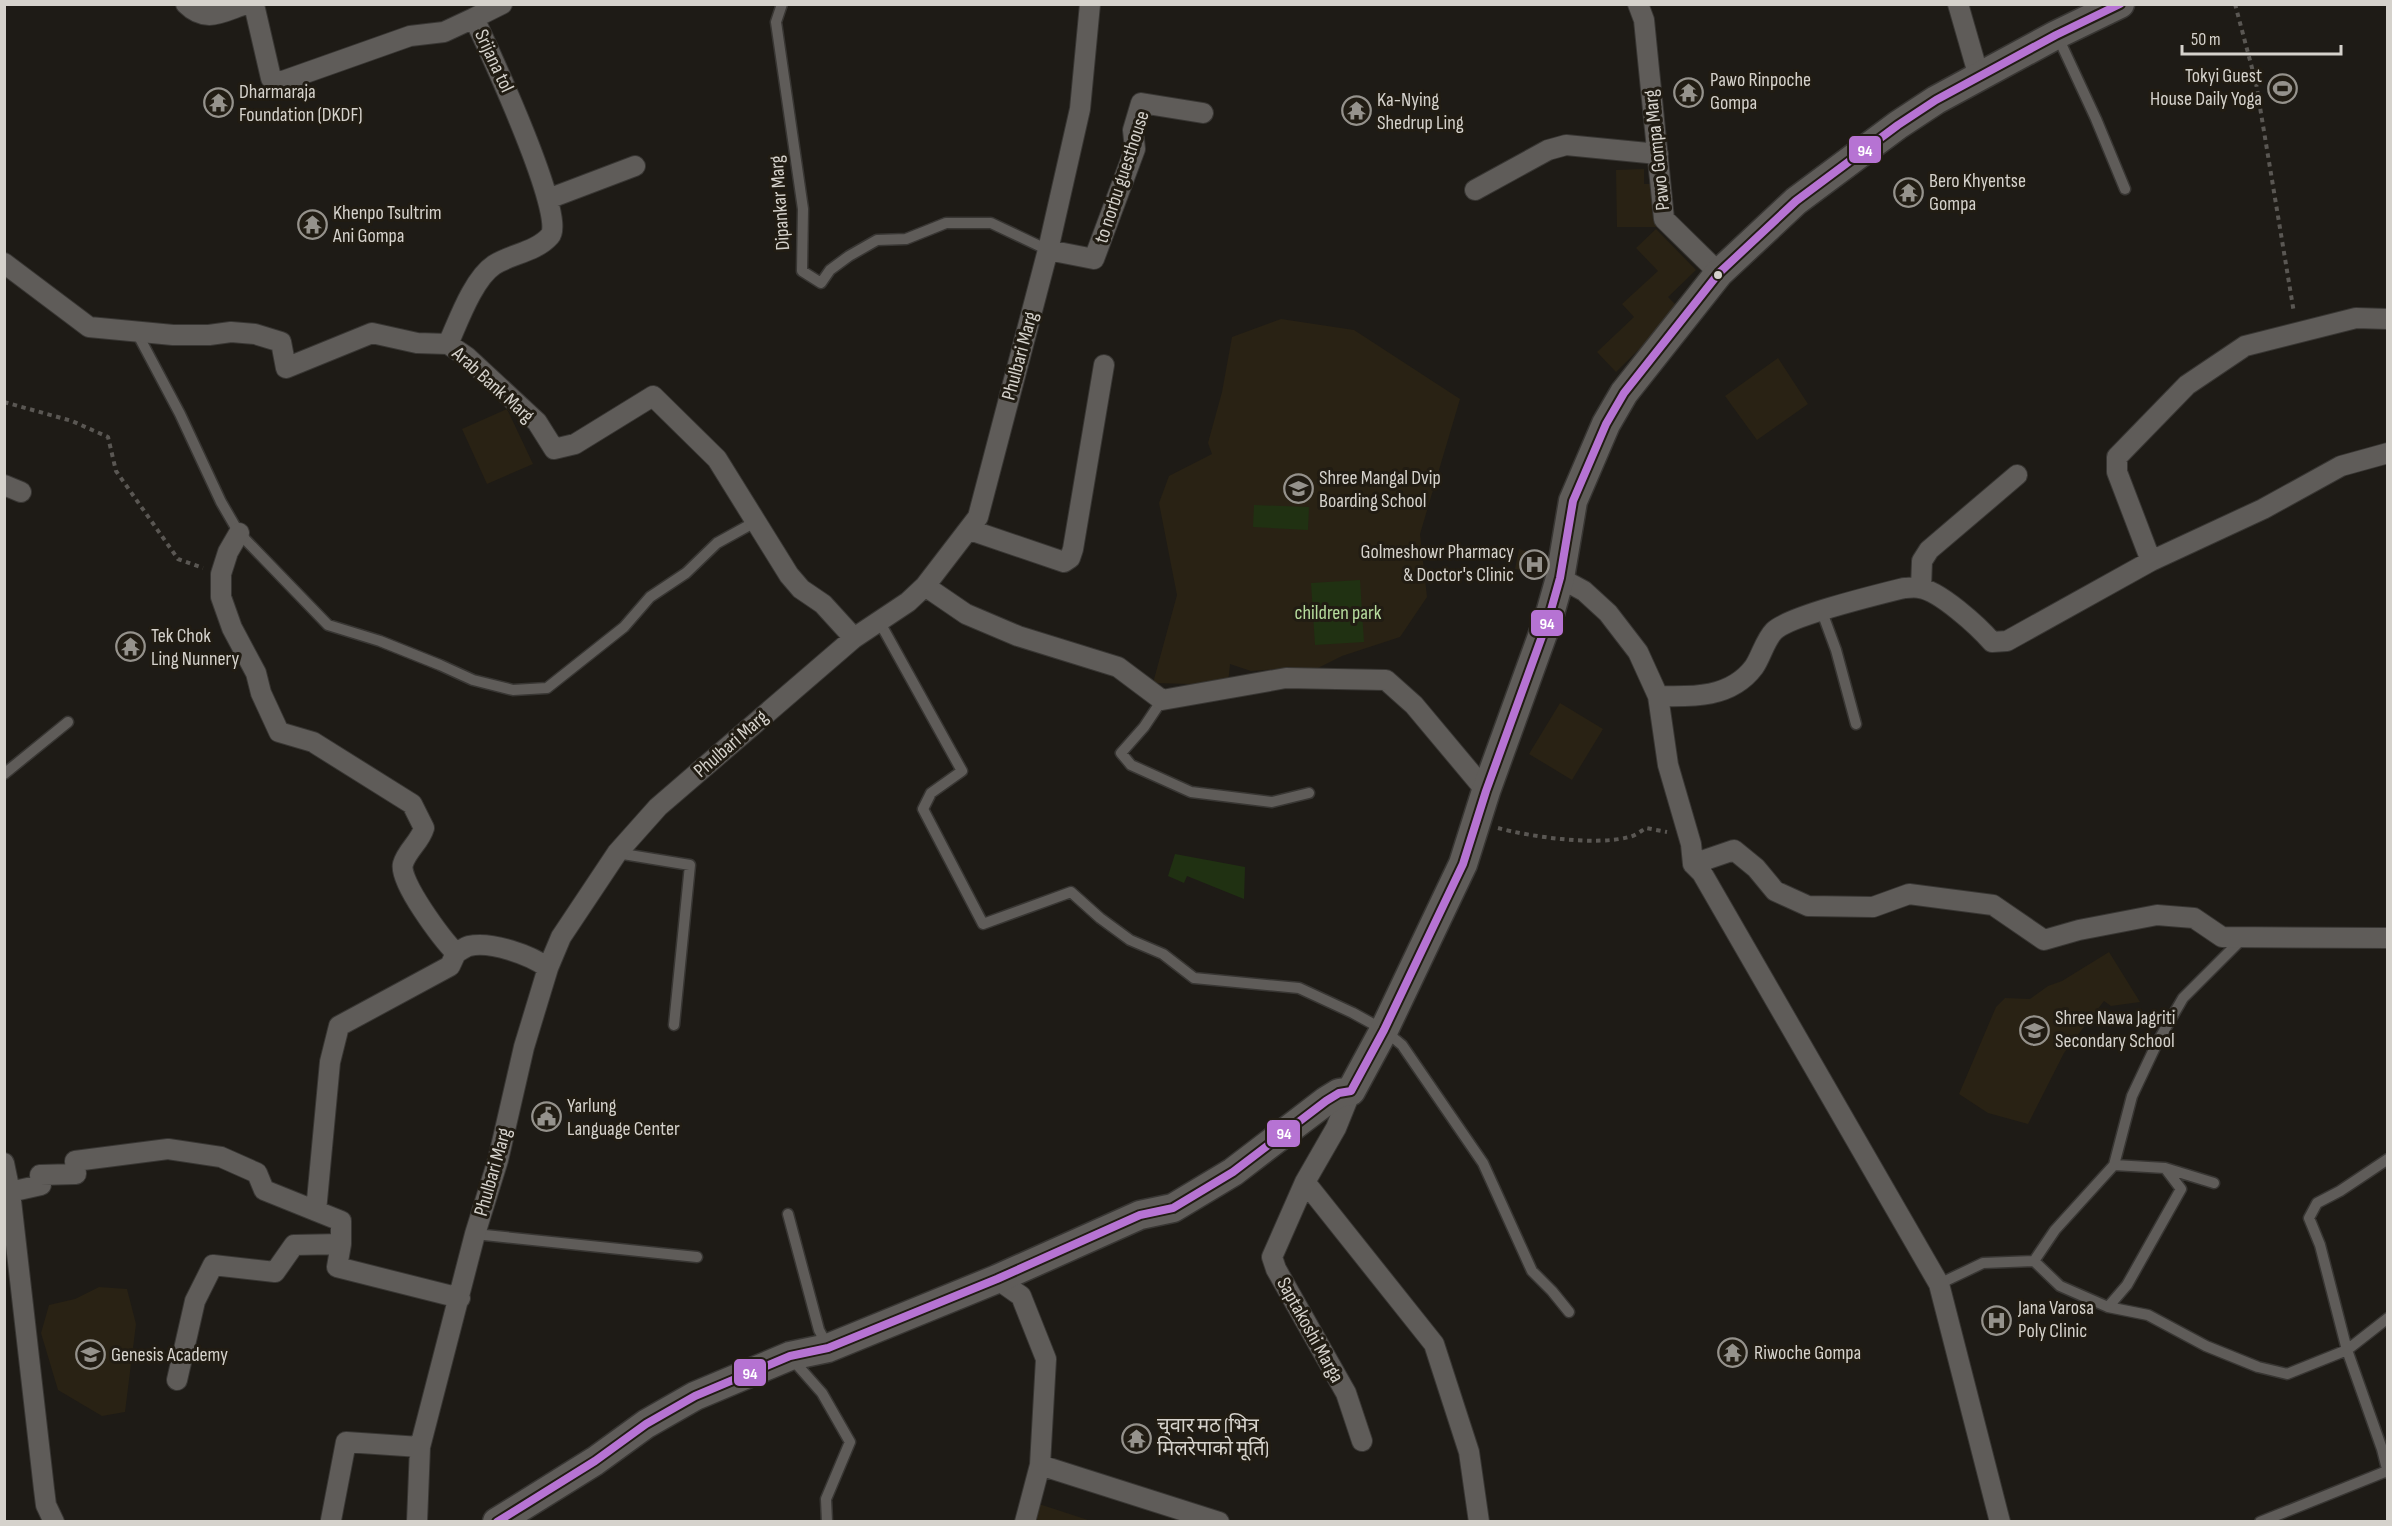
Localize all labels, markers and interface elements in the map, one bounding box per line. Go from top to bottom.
scale bar [2182,18,2341,56]
street label: Srijana tol [469,26,519,96]
text: 50 m [2191,29,2221,50]
place label: Tokyi Guest House Daily Yoga [2150,64,2262,111]
place label: Pawo Rinpoche Gompa [1710,68,1811,115]
sports icon: Tokyi Guest House Daily Yoga [2267,72,2299,104]
temple icon: Pawo Rinpoche Gompa [1673,76,1705,108]
place label: Dharmaraja Foundation (DKDF) [239,80,363,127]
temple icon: Dharmaraja Foundation (DKDF) [202,87,234,119]
place label: Ka-Nying Shedrup Ling [1377,88,1464,135]
street label: Pawo Gompa Marg [1639,88,1675,212]
temple icon: Ka-Nying Shedrup Ling [1340,95,1372,127]
street label: to norbu guesthouse [1089,108,1155,246]
line badge: 94 [1848,135,1882,164]
text: 94 [1857,142,1873,161]
street label: Dipankar Marg [765,155,795,251]
place label: Bero Khyentse Gompa [1929,169,2026,216]
temple icon: Bero Khyentse Gompa [1892,177,1924,209]
place label: Khenpo Tsultrim Ani Gompa [332,201,442,248]
temple icon: Khenpo Tsultrim Ani Gompa [296,208,328,240]
unlabelled marker [1712,269,1724,281]
street label: Phulbari Marg [997,309,1043,403]
street label: Arab Bank Marg [446,341,539,428]
place label: Shree Mangal Dvip Boarding School [1319,466,1441,513]
school or university icon: Shree Mangal Dvip Boarding School [1282,473,1314,505]
place label: Golmeshowr Pharmacy & Doctor's Clinic [1360,540,1514,587]
hospital icon: Golmeshowr Pharmacy & Doctor's Clinic [1519,548,1551,580]
park label: children park [1295,601,1382,625]
line badge: 94 [1530,609,1564,637]
text: 94 [1539,615,1555,634]
place label: Tek Chok Ling Nunnery [151,624,239,671]
temple icon: Tek Chok Ling Nunnery [114,631,146,663]
street label: Phulbari Marg [689,705,773,783]
place label: Shree Nawa Jagriti Secondary School [2055,1006,2176,1053]
school or university icon: Shree Nawa Jagriti Secondary School [2018,1014,2050,1046]
place label: Yarlung Language Center [567,1094,680,1141]
public building icon: Yarlung Language Center [530,1101,562,1133]
line badge: 94 [1266,1119,1301,1148]
street label: Phulbari Marg [469,1125,517,1219]
text: 94 [1276,1125,1292,1144]
street label: Saptakoshi Marga [1271,1273,1349,1387]
place label: Jana Varosa Poly Clinic [2017,1296,2094,1343]
hospital icon: Jana Varosa Poly Clinic [1981,1304,2013,1336]
temple icon: Riwoche Gompa [1717,1337,1749,1369]
school or university icon: Genesis Academy [74,1339,106,1371]
place label: Riwoche Gompa [1754,1341,1861,1365]
place label: Genesis Academy [111,1343,228,1367]
line badge: 94 [733,1358,767,1387]
text: 94 [742,1365,758,1384]
place label: चुवार मठ (भित्र मिलरेपाको मूर्ति) [1157,1413,1269,1461]
temple icon: चुवार मठ (भित्र मिलरेपाको मूर्ति) [1120,1422,1152,1454]

